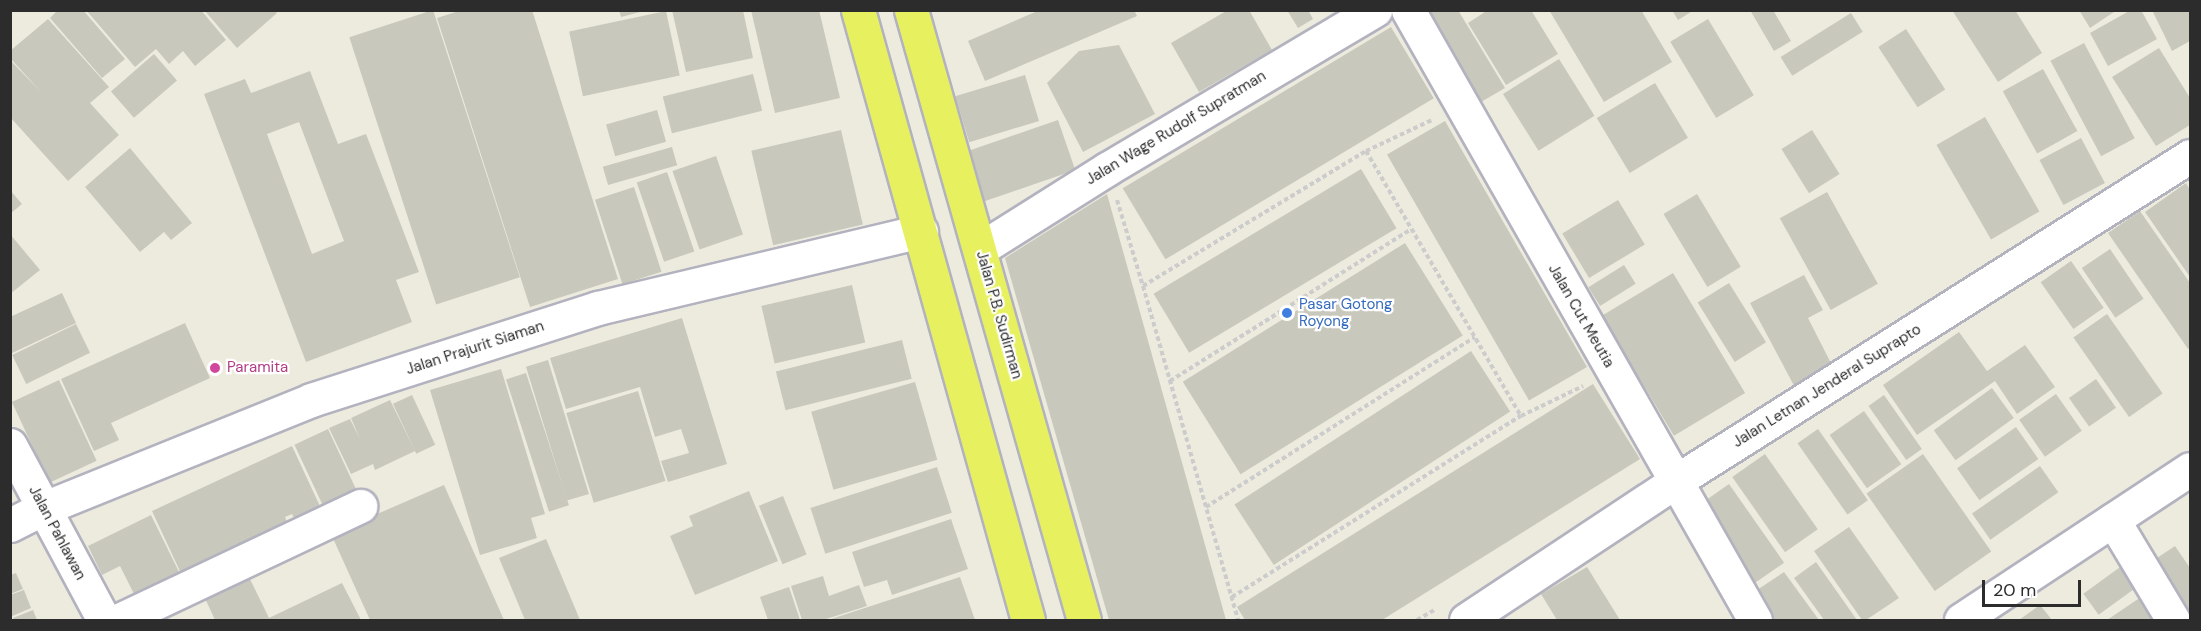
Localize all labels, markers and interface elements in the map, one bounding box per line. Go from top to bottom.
street label: Jalan Wage Rudolf Supratman [1083,67,1269,189]
street label: Jalan P.B. Sudirman [972,249,1026,381]
street label: Jalan Cut Meutia [1544,261,1618,371]
place label: Pasar Gotong Royong [1299,295,1392,330]
marker: Pasar Gotong Royong [1280,306,1294,320]
street label: Jalan Prajurit Siaman [404,317,546,379]
street label: Jalan Letnan Jenderal Suprapto [1730,320,1924,452]
place label: Paramita [227,359,288,377]
marker: Paramita [208,361,222,375]
street label: Jalan Pahlawan [25,483,89,583]
scale bar [1985,568,2084,606]
text: 20 m [1993,578,2036,602]

